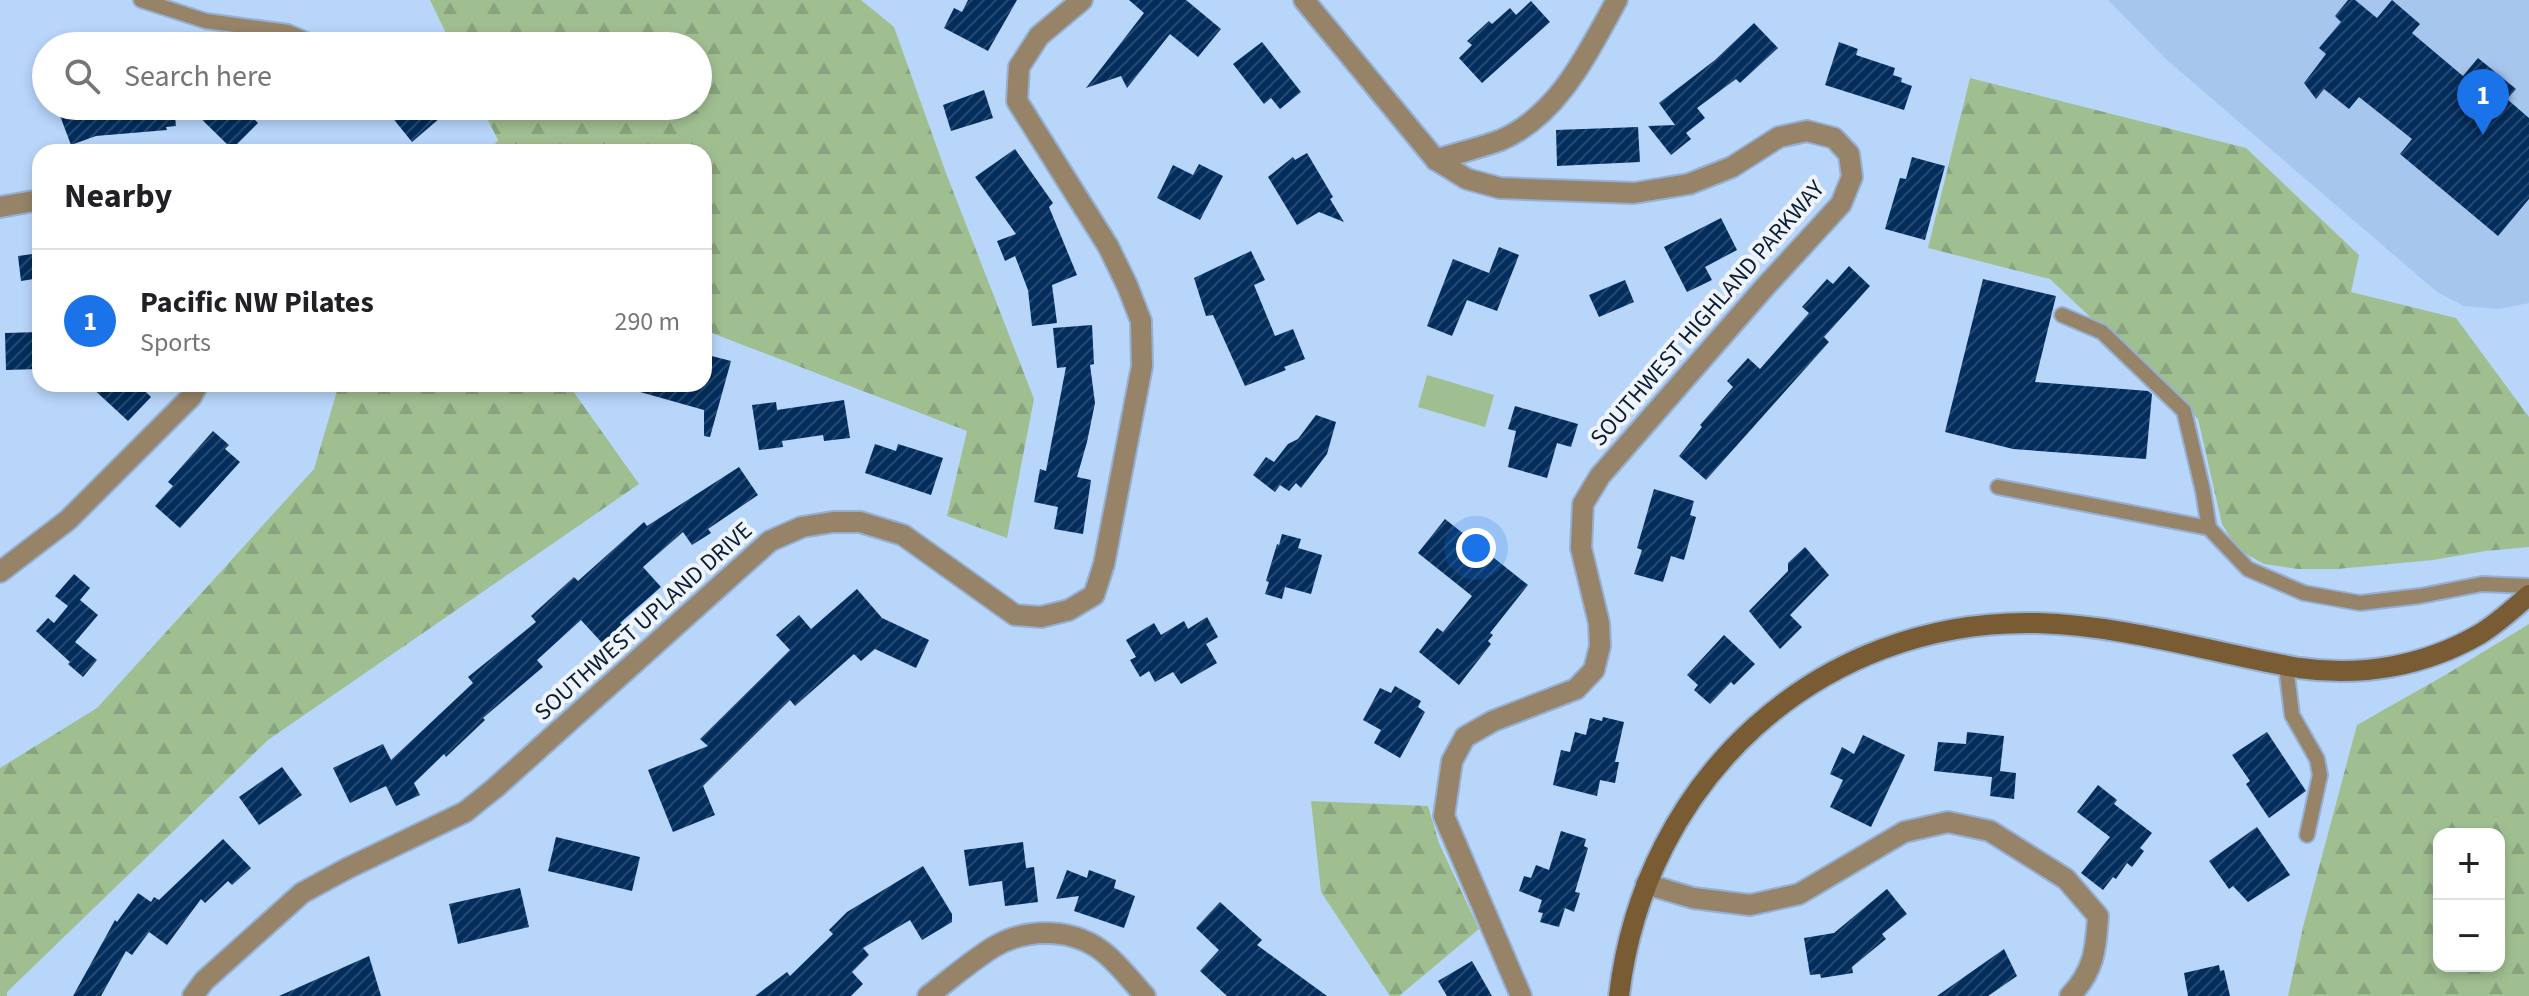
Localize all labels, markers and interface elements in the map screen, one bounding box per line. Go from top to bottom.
search box [32,32,712,120]
icon: search [60,54,104,98]
text: Search here [124,55,272,98]
pin: 1 [2457,69,2509,135]
text: Nearby [64,172,172,221]
street label: SOUTHWEST HIGHLAND PARKWAY [1582,172,1833,454]
text: Pacific NW Pilates [140,281,374,324]
text: 1 [83,303,97,340]
text: 290 m [614,303,680,340]
text: Sports [140,324,211,361]
street label: SOUTHWEST UPLAND DRIVE [527,514,760,729]
your location [1456,528,1496,568]
map controls [2433,828,2505,972]
button: + [2433,828,2505,900]
button: − [2433,900,2505,972]

